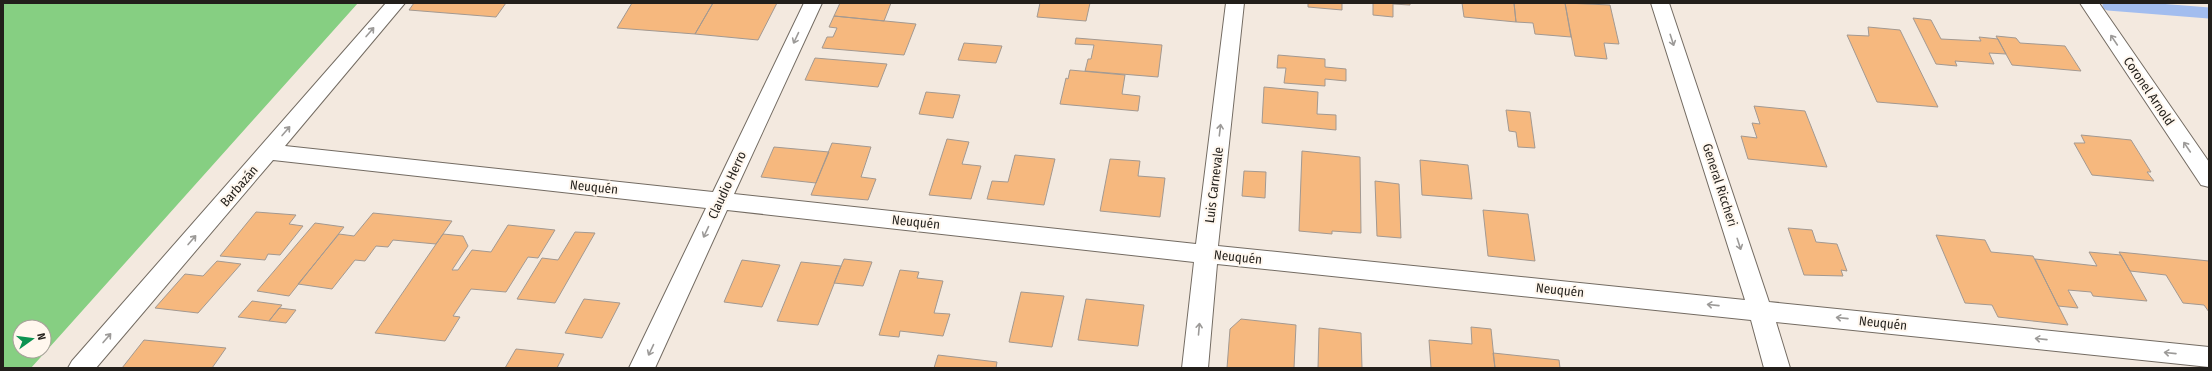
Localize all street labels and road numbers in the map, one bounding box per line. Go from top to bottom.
street label: Coronel Arnold [2121,54,2177,128]
street label: General Riccheri [1700,142,1740,228]
street label: Luis Carnevale [1202,146,1226,224]
street label: Claudio Herro [705,149,749,221]
street label: Barbazán [217,162,261,210]
street label: Neuquén [569,177,619,197]
street label: Neuquén [891,212,941,232]
street label: Neuquén [1213,247,1263,267]
street label: Neuquén [1535,280,1585,300]
street label: Neuquén [1858,313,1908,333]

